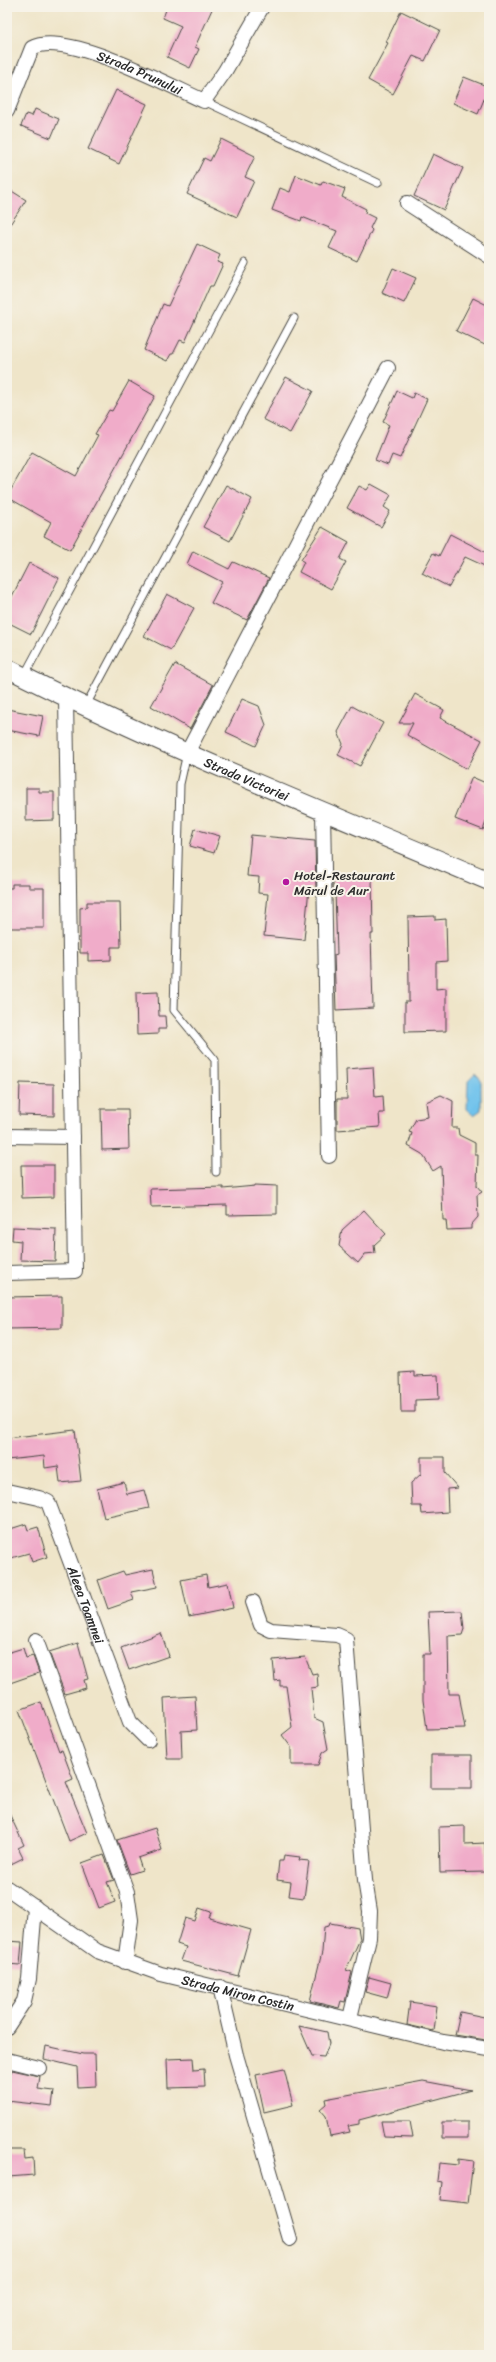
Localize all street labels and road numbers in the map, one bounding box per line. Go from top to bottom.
street label: Strada Prunului [94,44,187,101]
street label: Strada Victoriei [200,751,293,808]
street label: Aleea Toamnei [60,1561,111,1647]
street label: Strada Miron Costin [179,1968,297,2018]

